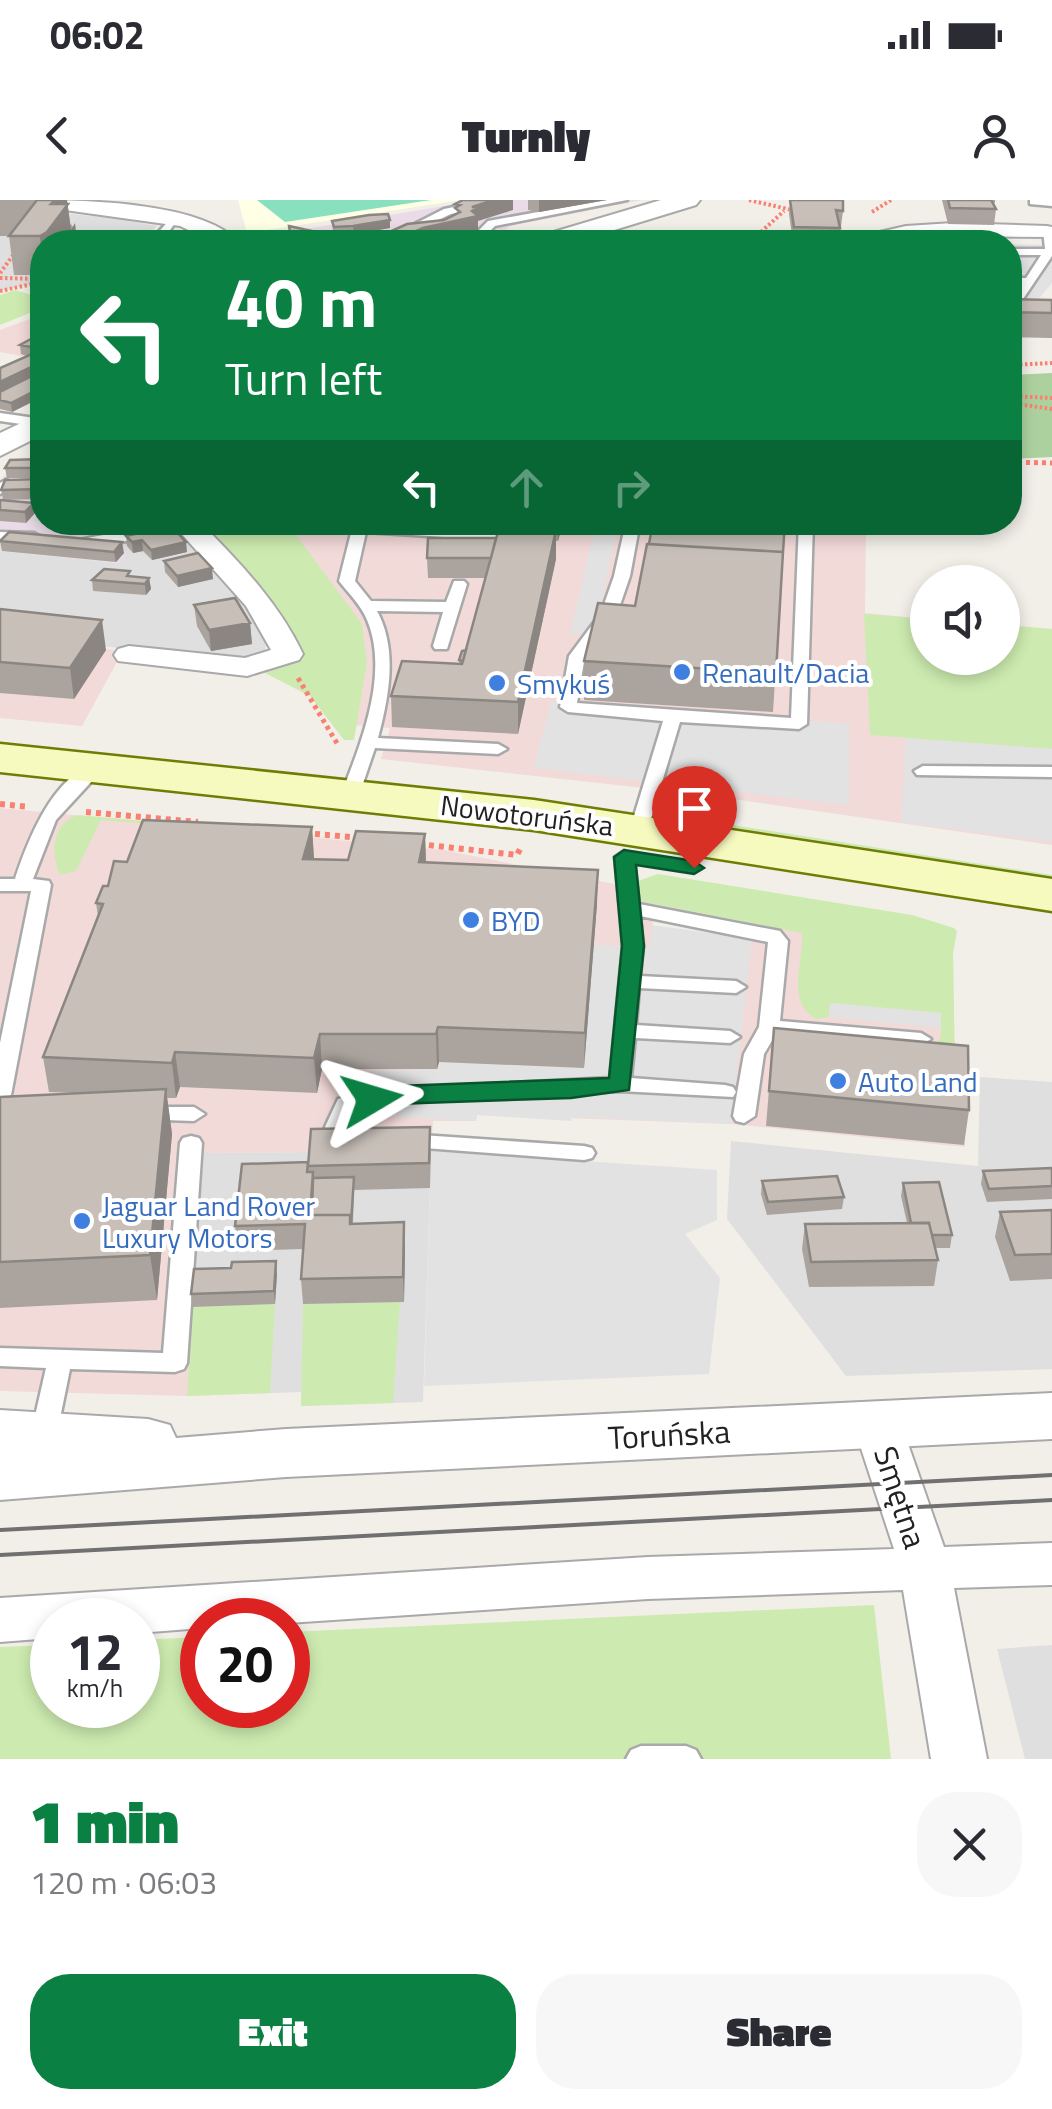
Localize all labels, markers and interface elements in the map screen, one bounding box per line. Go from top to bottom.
text: 06:02 [50,6,145,64]
text: Turnly [462,101,590,169]
icon: back [30,108,85,163]
icon: person [967,108,1022,163]
text: 40 m [225,248,378,354]
icon: left [60,270,190,400]
text: Turn left [225,344,382,412]
icon: left [394,460,449,515]
icon: ahead [499,460,554,515]
icon: right [604,460,659,515]
map controls [910,565,1020,675]
button: sound [910,565,1020,675]
place label: Renault/Dacia [702,651,869,694]
marker: Renault/Dacia [671,661,693,683]
place label: Smykuś [517,662,610,705]
marker: Smykuś [486,672,508,694]
pin [652,766,737,869]
icon: arrive [667,781,722,836]
street label: Nowotoruńska [438,783,616,847]
place label: BYD [491,899,541,942]
marker: BYD [460,909,482,931]
position arrow [320,1047,424,1151]
place label: Auto Land [858,1060,978,1103]
marker: Auto Land [827,1070,849,1092]
place label: Jaguar Land Rover Luxury Motors [102,1184,316,1259]
marker: Jaguar Land Rover Luxury Motors [71,1210,93,1232]
street label: Toruńska [607,1407,731,1461]
street label: Smętna [862,1440,940,1554]
speed limit sign: 20 [180,1598,310,1728]
text: 12 [67,1613,123,1689]
text: km/h [67,1669,123,1707]
text: 1 min [30,1775,179,1866]
button: close [917,1792,1022,1897]
text: 120 m · 06:03 [30,1858,217,1906]
button: Exit [30,1974,516,2089]
button: Share [536,1974,1022,2089]

